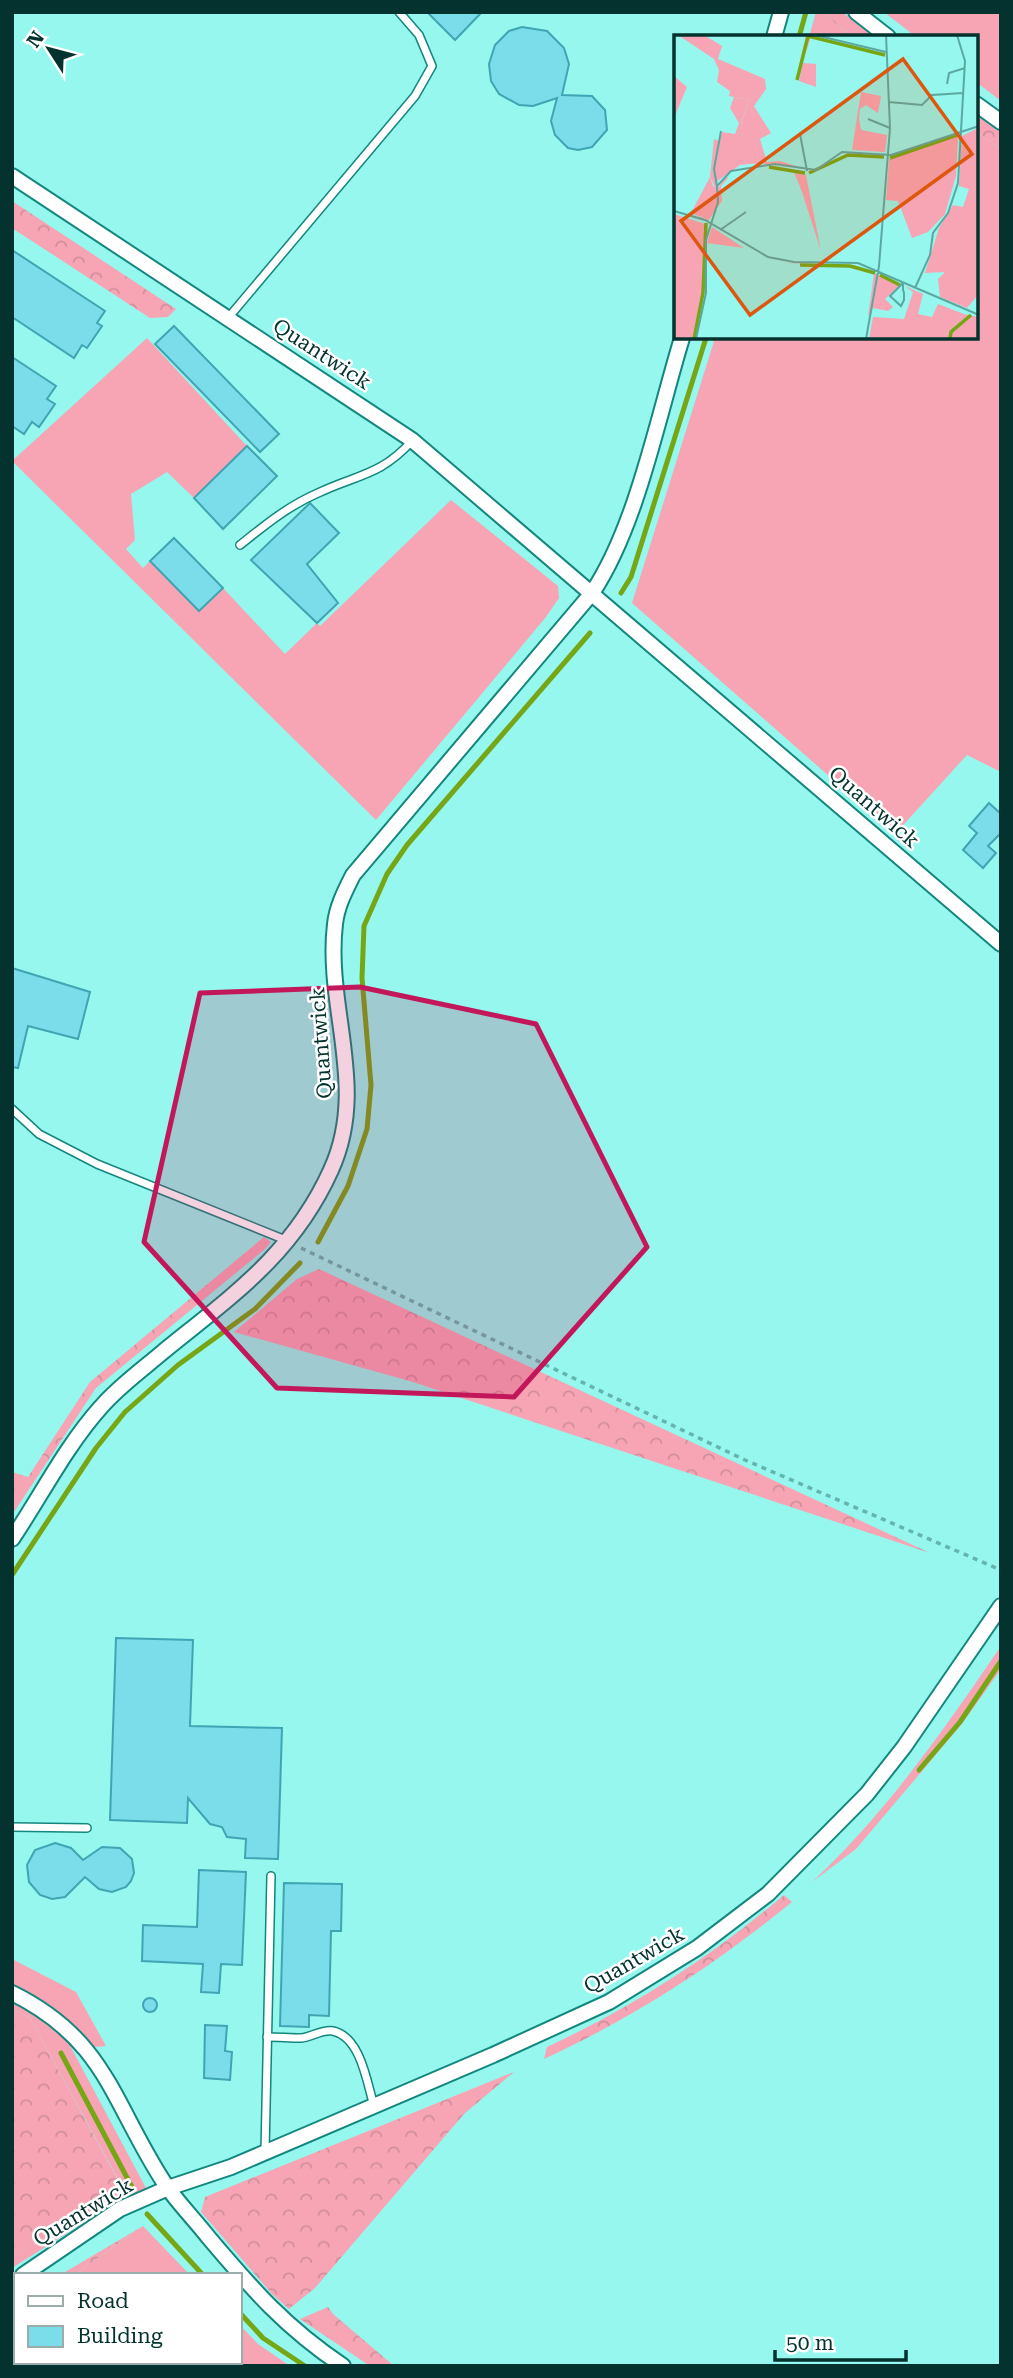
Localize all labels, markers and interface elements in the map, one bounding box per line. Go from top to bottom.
north arrow [14,14,84,84]
text: N [22,26,49,52]
inset map [674,35,978,340]
street label: Quantwick [269,313,375,395]
street label: Quantwick [824,761,924,853]
street label: Quantwick [305,986,337,1100]
street label: Quantwick [580,1922,688,1998]
street label: Quantwick [29,2173,137,2251]
legend [14,2273,242,2364]
text: Road [77,2289,129,2313]
scale bar [775,2318,906,2362]
text: Building [77,2324,163,2348]
text: 50 m [786,2331,834,2355]

